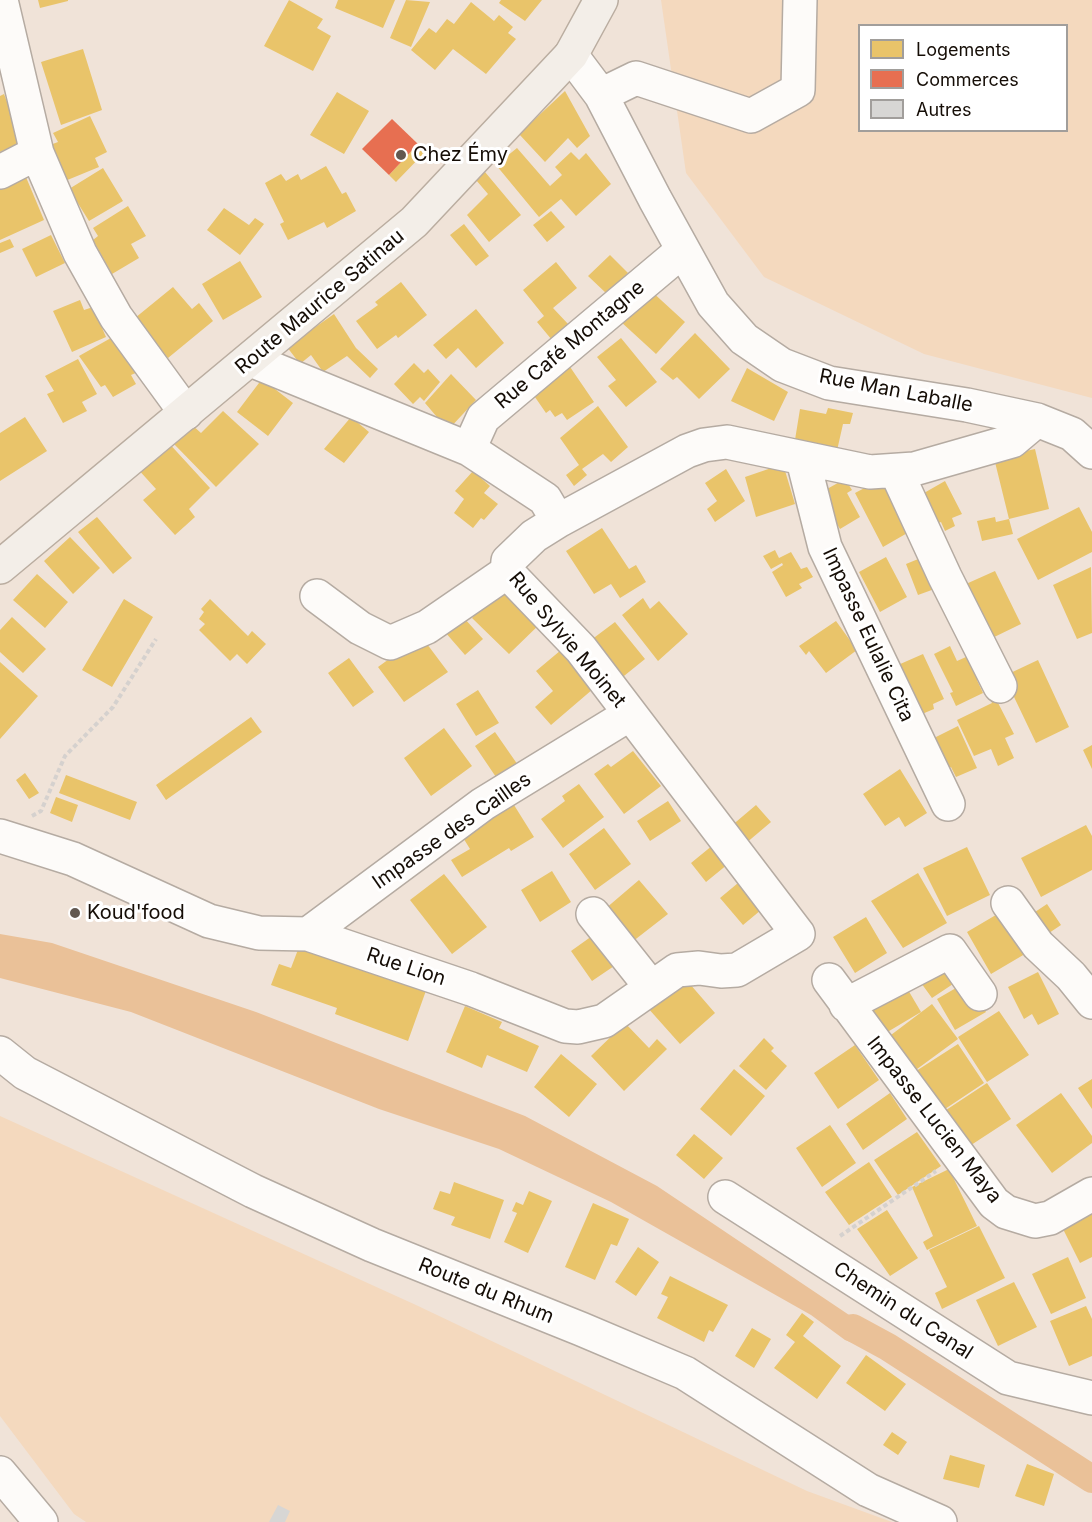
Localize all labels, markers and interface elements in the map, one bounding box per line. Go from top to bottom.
legend [858,24,1068,132]
text: Logements [916,39,1011,60]
text: Commerces [916,69,1019,90]
text: Autres [916,99,971,120]
place label: Chez Émy [413,143,508,167]
marker: Chez Émy [394,148,408,162]
street label: Route Maurice Satinau [231,224,409,380]
street label: Rue Café Montagne [491,276,649,414]
street label: Rue Man Laballe [817,364,975,418]
street label: Impasse Eulalie Cita [817,544,919,726]
street label: Rue Sylvie Moinet [503,567,631,713]
street label: Impasse des Cailles [368,767,536,895]
place label: Koud'food [87,901,185,925]
marker: Koud'food [68,906,82,920]
street label: Rue Lion [363,943,449,991]
street label: Impasse Lucien Maya [861,1032,1007,1208]
street label: Route du Rhum [415,1253,557,1329]
street label: Chemin du Canal [829,1257,977,1365]

